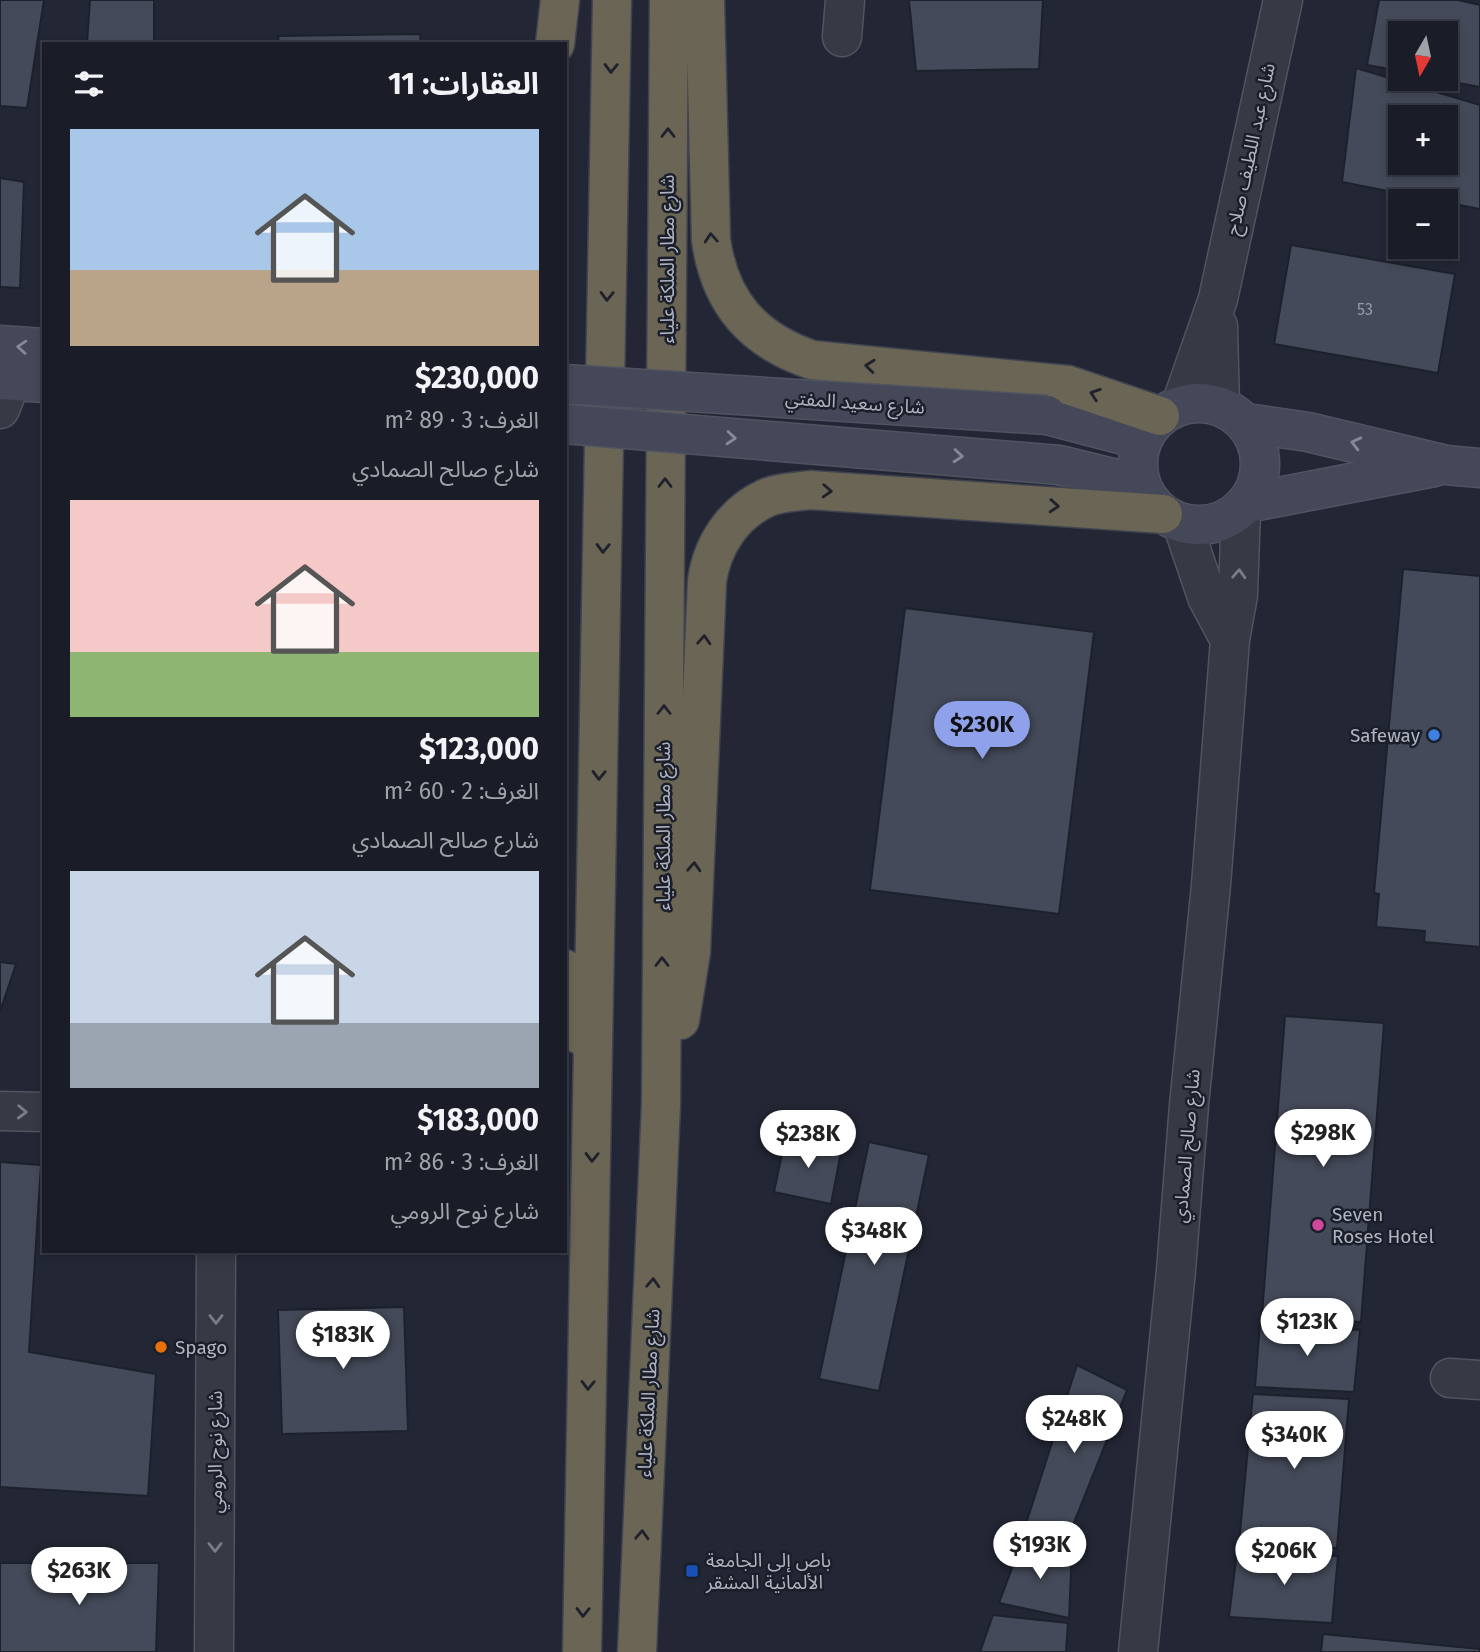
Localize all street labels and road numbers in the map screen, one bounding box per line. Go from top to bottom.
street label: شارع عبد اللطيف صلاح [1221,61,1282,238]
street label: شارع مطار الملكة علياء [656,175,681,343]
street label: شارع سعيد المفتي [784,386,926,422]
street label: شارع مطار الملكة علياء [652,742,677,910]
street label: شارع صالح الصمادي [1168,1068,1208,1224]
street label: شارع مطار الملكة علياء [633,1308,666,1478]
street label: شارع نوح الرومي [204,1391,230,1513]

